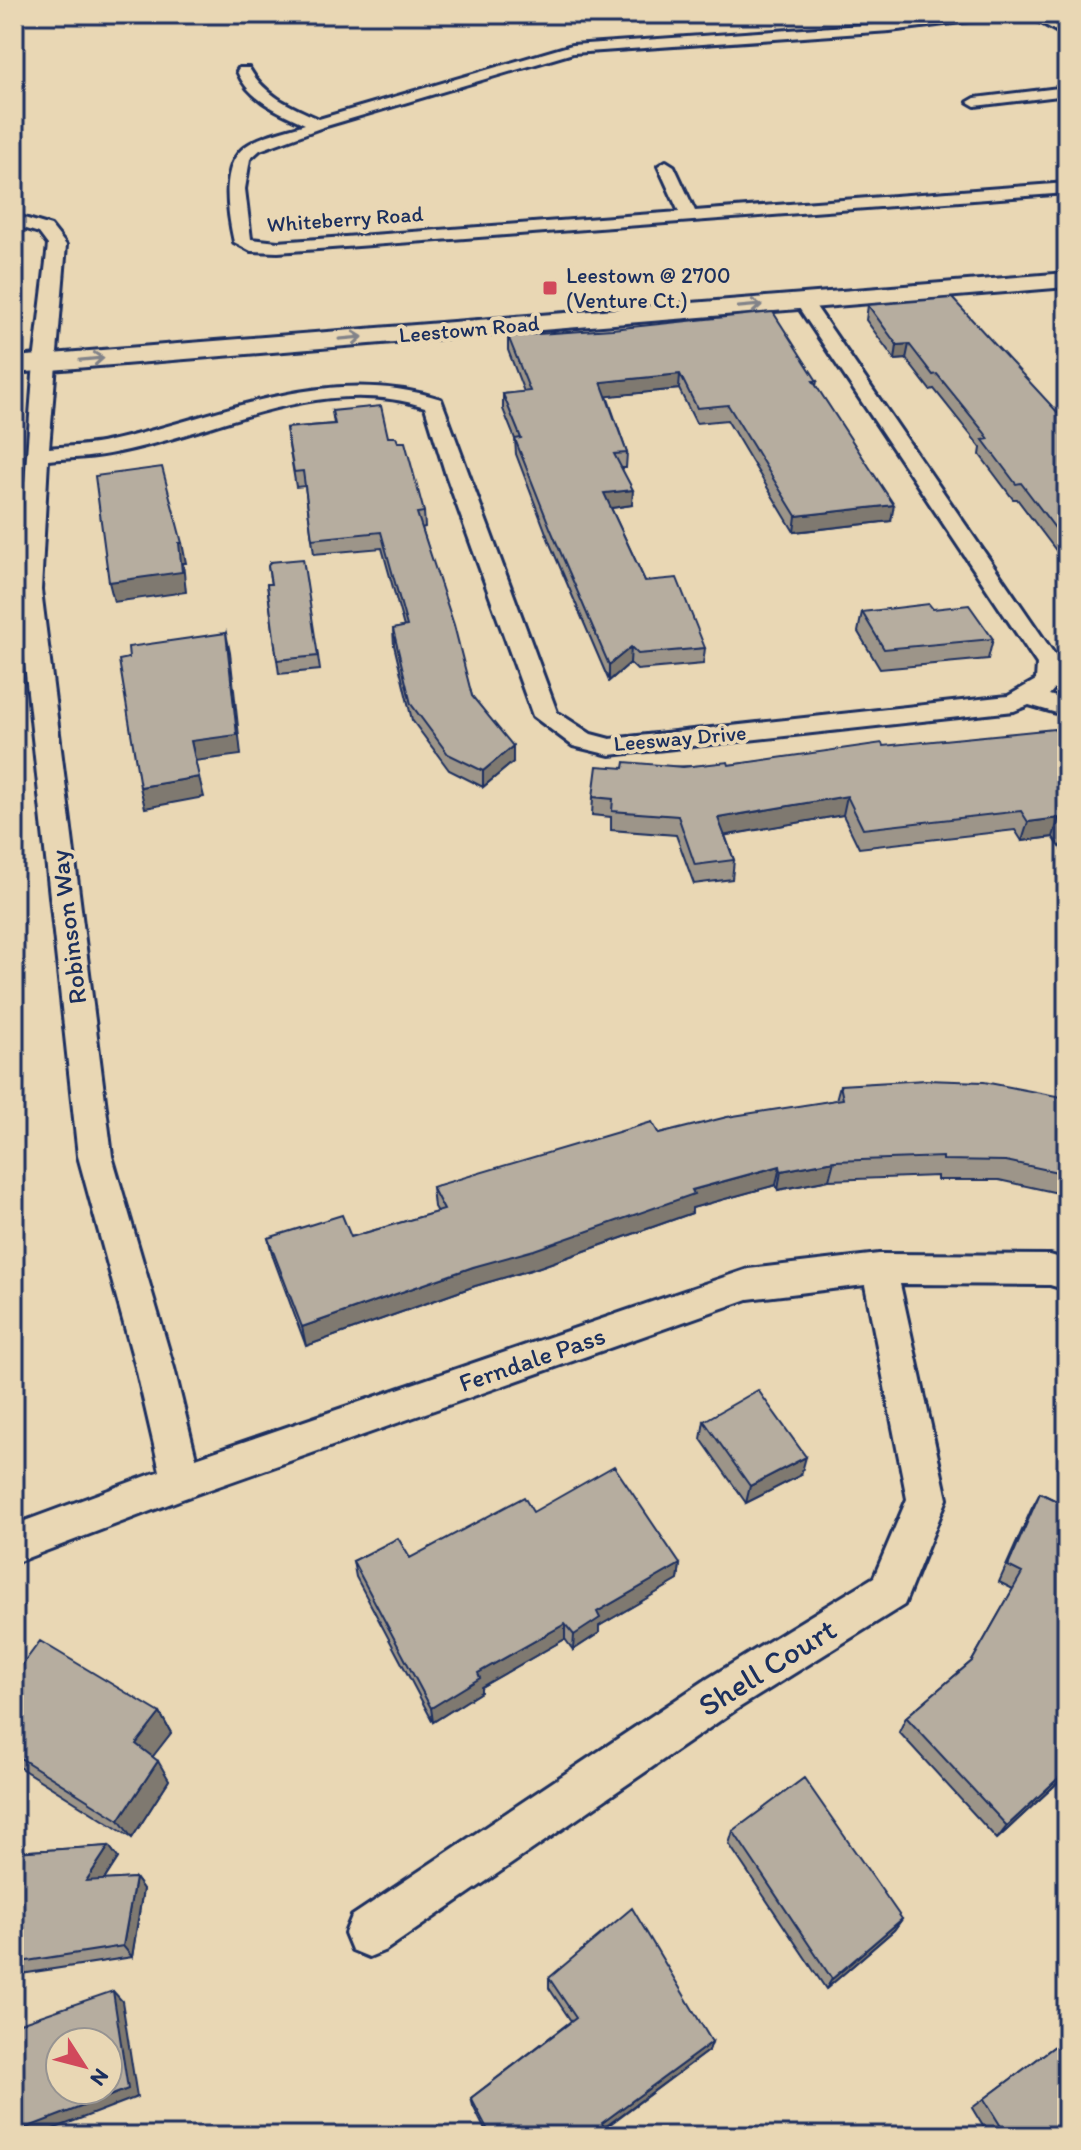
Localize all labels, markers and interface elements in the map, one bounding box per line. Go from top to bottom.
street label: Whiteberry Road [266,200,424,238]
place label: Leestown @ 2700 (Venture Ct.) [566,262,731,314]
marker: Leestown @ 2700 (Venture Ct.) [541,279,559,297]
one-way arrow [736,298,763,313]
street label: Leestown Road [398,309,540,349]
one-way arrow [337,330,364,345]
one-way arrow [78,351,105,366]
street label: Leesway Drive [612,719,748,757]
street label: Robinson Way [43,848,93,1006]
street label: Ferndale Pass [455,1319,609,1399]
street label: Shell Court [691,1610,843,1724]
north arrow [44,2026,124,2106]
text: N [84,2064,115,2091]

